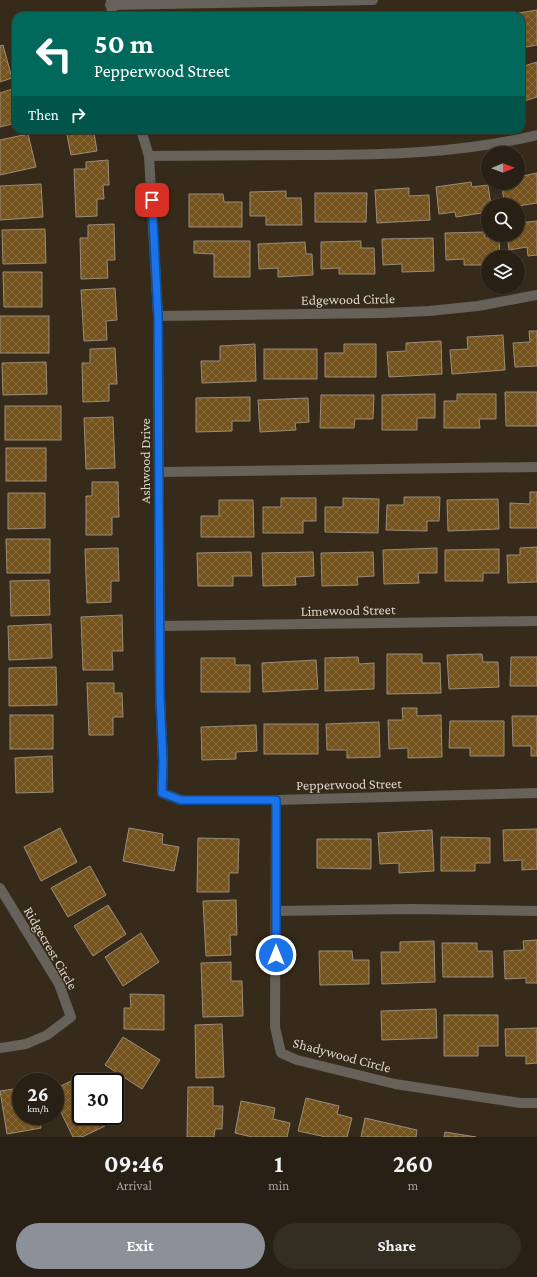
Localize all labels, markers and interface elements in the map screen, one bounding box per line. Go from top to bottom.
icon: left [28,28,80,80]
text: 50 m [94,28,154,59]
text: Pepperwood Street [94,61,230,81]
icon: right [67,104,89,126]
text: Then [28,107,59,123]
north arrow [481,146,525,190]
map controls [481,146,525,294]
pin [135,183,169,217]
icon: arrive [141,189,163,211]
button: search [481,198,525,242]
button: layers [481,250,525,294]
street label: Edgewood Circle [301,290,395,308]
street label: Ashwood Drive [137,418,153,504]
street label: Limewood Street [300,601,396,619]
street label: Pepperwood Street [296,775,402,793]
street label: Ridgecrest Circle [21,904,81,992]
position arrow [255,934,297,976]
street label: Shadywood Circle [291,1034,393,1076]
speed limit sign: 30 [72,1073,124,1125]
text: 26 [27,1083,49,1105]
text: km/h [27,1103,49,1114]
text: 09:46 [104,1150,164,1177]
text: 1 [274,1150,283,1177]
text: 260 [393,1150,433,1177]
text: Arrival [116,1178,152,1193]
text: min [268,1178,289,1193]
text: m [408,1178,418,1193]
button: Exit [16,1223,265,1269]
button: Share [273,1223,521,1269]

